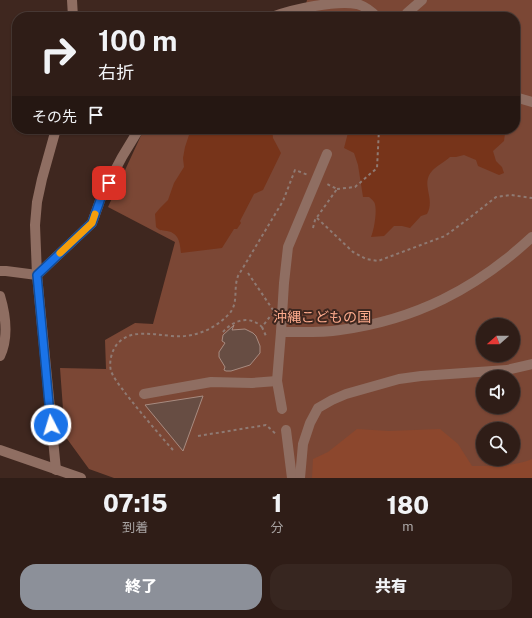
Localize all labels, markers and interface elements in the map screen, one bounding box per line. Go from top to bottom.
text: 100 m [98,24,177,57]
icon: right [32,28,84,80]
text: 右折 [98,62,134,83]
icon: arrive [85,104,107,126]
text: その先 [32,108,77,125]
pin [92,166,126,200]
icon: arrive [98,172,120,194]
park label: 沖縄こどもの国 [273,309,371,325]
north arrow [476,318,520,362]
map controls [476,318,520,466]
button: sound [476,370,520,414]
position arrow [30,404,72,446]
button: search [476,422,520,466]
text: 07:15 [103,489,168,517]
text: 1 [272,489,282,517]
text: 180 [386,491,429,519]
text: m [402,519,413,534]
text: 到着 [122,520,148,535]
text: 分 [271,520,284,535]
button: 終了 [20,564,262,610]
button: 共有 [270,564,512,610]

